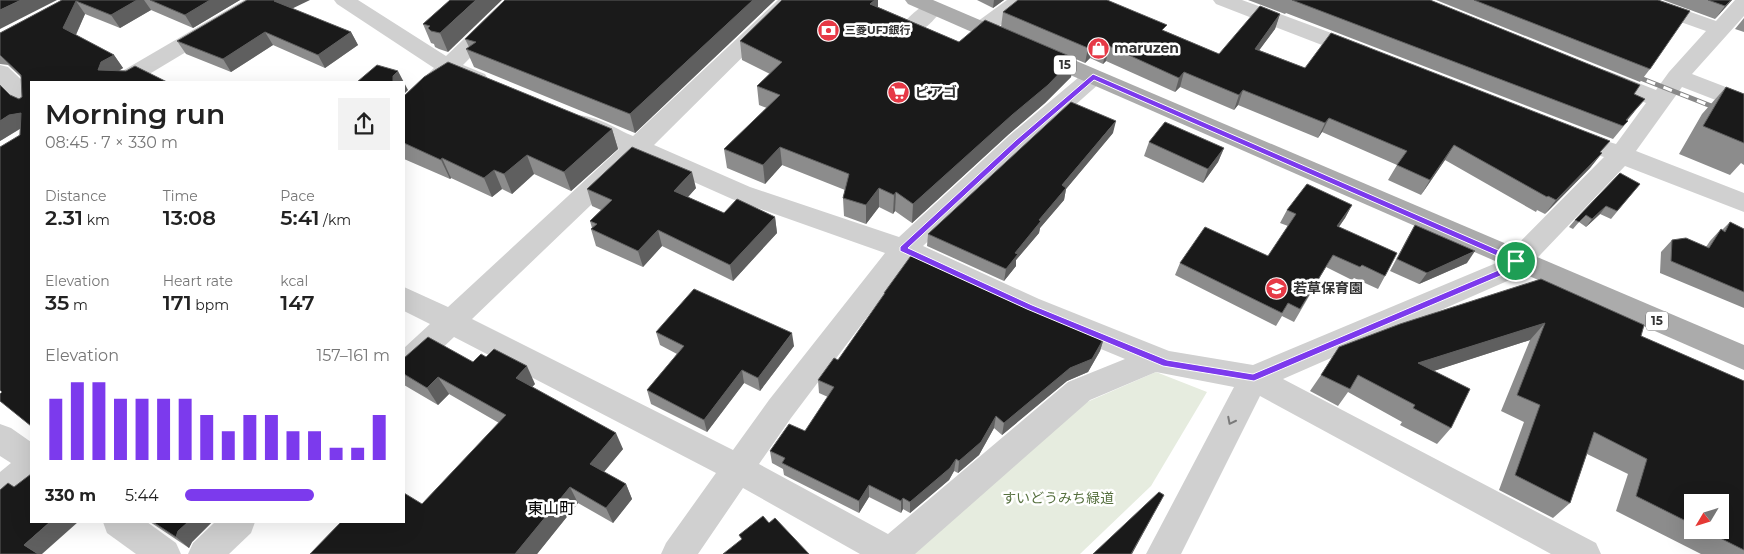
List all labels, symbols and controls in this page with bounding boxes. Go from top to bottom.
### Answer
bank icon: 三菱UFJ銀行 [817,18,841,42]
place label: 三菱UFJ銀行 [845,23,910,37]
shop icon: maruzen [1086,36,1110,60]
place label: maruzen [1114,39,1179,57]
road number: 15 [1054,56,1076,74]
supermarket icon: ピアゴ [887,80,911,104]
place label: ピアゴ [915,83,957,101]
text: Morning run [45,97,225,131]
button: share [338,98,390,150]
text: 08:45 · 7 × 330 m [45,133,178,152]
text: Distance [45,187,107,205]
text: Time [163,187,198,205]
text: Pace [280,187,315,205]
text: 2.31 [45,205,83,230]
text: 13:08 [163,205,216,230]
text: 5:41 [280,205,319,230]
text: km [83,211,110,229]
text: /km [319,211,351,229]
pin [1495,240,1537,282]
icon: arrive [1502,247,1530,275]
text: Elevation [45,272,110,290]
text: Heart rate [163,272,233,290]
text: kcal [280,272,308,290]
school or university icon: 若草保育園 [1265,276,1289,300]
place label: 若草保育園 [1293,279,1363,297]
text: 35 [45,290,69,315]
text: 171 [163,290,192,315]
text: 147 [280,290,314,315]
text: m [69,296,88,314]
text: bpm [192,296,229,314]
road number: 15 [1646,312,1668,331]
text: Elevation [45,346,119,365]
text: 157–161 m [317,346,390,365]
one-way arrow [1227,416,1237,425]
text: 330 m [45,486,96,505]
text: 5:44 [125,486,159,505]
park label: すいどうみち緑道 [1002,489,1114,507]
north arrow [1684,494,1729,539]
map controls [1684,494,1729,539]
district label: 東山町 [527,499,575,518]

